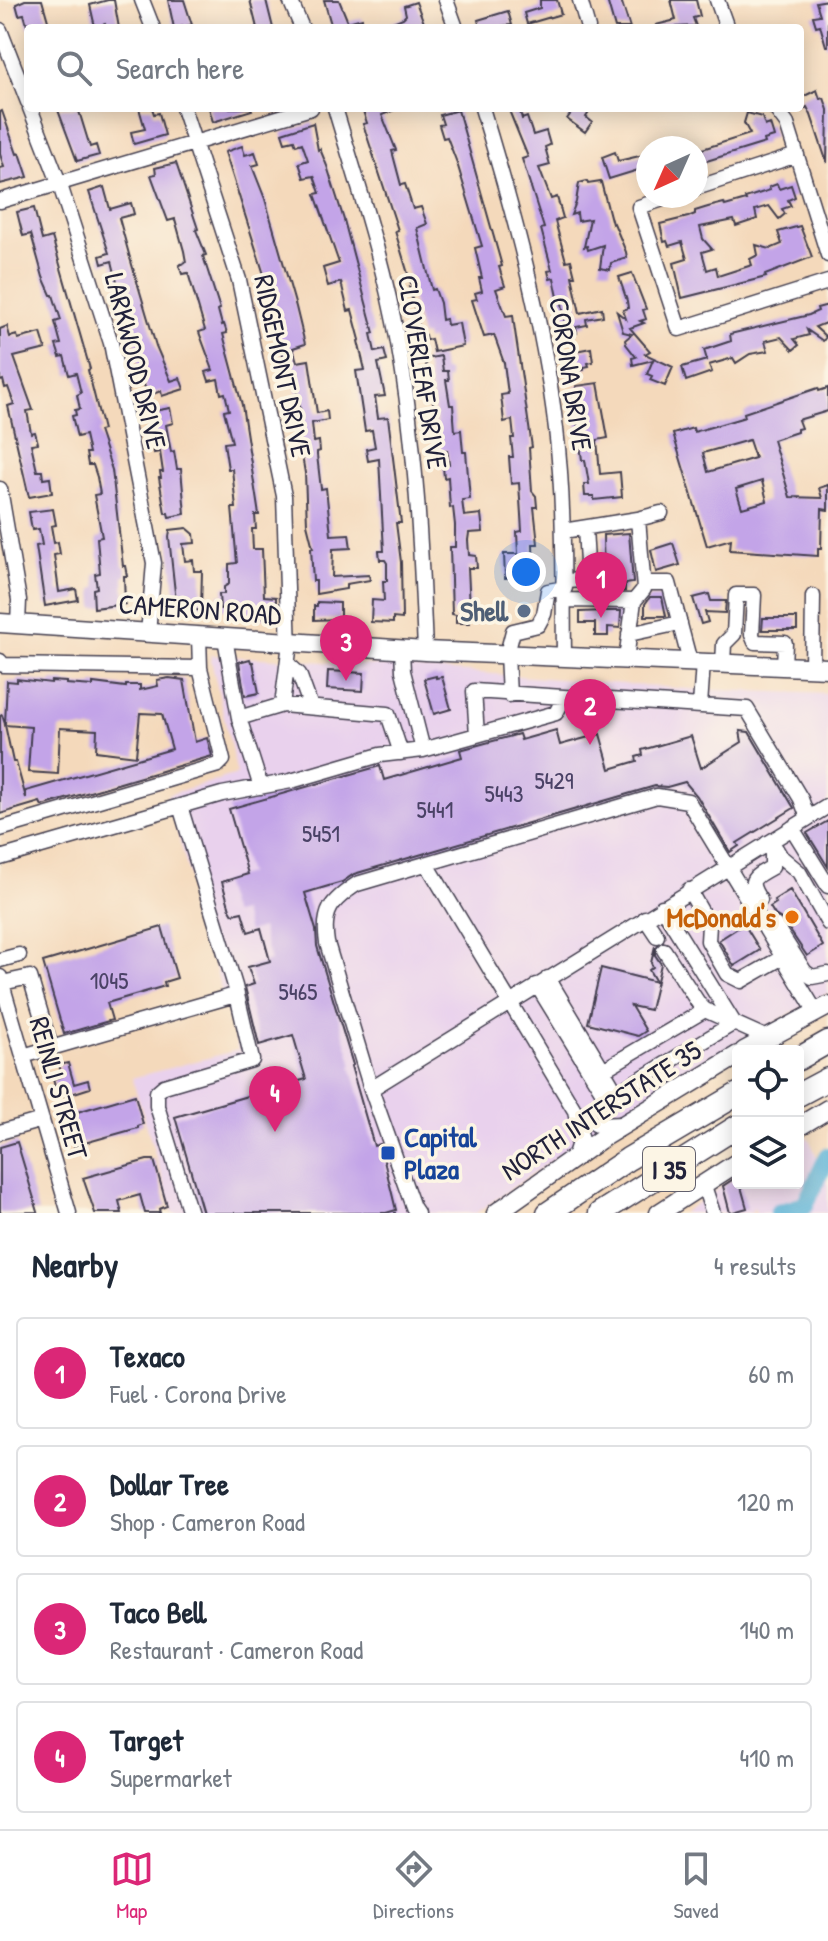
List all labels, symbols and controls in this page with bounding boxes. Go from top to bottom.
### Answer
search box [24,24,804,112]
icon: search [52,46,96,90]
text: Search here [116,48,244,88]
north arrow [636,136,708,208]
street label: LARKWOOD DRIVE [96,269,176,453]
street label: RIDGEMONT DRIVE [245,271,321,461]
street label: CLOVERLEAF DRIVE [389,272,457,472]
street label: CORONA DRIVE [540,295,602,453]
your location [506,552,546,592]
pin: 1 [575,552,627,618]
street label: CAMERON ROAD [117,584,283,634]
place label: Shell [460,592,509,630]
marker: Shell [515,602,533,620]
pin: 3 [320,615,372,681]
pin: 2 [564,679,616,745]
house number: 5429 [534,764,574,796]
house number: 5443 [485,777,523,809]
house number: 5441 [417,793,453,825]
house number: 5451 [302,817,340,849]
place label: McDonald's [667,898,776,936]
marker: McDonald's [783,908,801,926]
house number: 1045 [90,964,128,996]
house number: 5465 [279,975,317,1007]
street label: REINLI STREET [21,1012,98,1165]
street label: NORTH INTERSTATE 35 [494,1031,709,1189]
map controls [732,1045,804,1189]
button: locate [732,1045,804,1117]
pin: 4 [249,1066,301,1132]
button: layers [732,1117,804,1189]
place label: Capital Plaza [404,1118,477,1188]
marker: Capital Plaza [379,1144,397,1162]
road number: I 35 [643,1147,695,1191]
text: Nearby [32,1242,118,1288]
text: 4 results [714,1248,796,1283]
text: Texaco [110,1336,185,1376]
text: 1 [55,1356,65,1391]
text: 60 m [748,1356,794,1391]
text: Fuel · Corona Drive [110,1376,287,1411]
text: Dollar Tree [110,1464,229,1504]
text: 2 [54,1484,66,1519]
text: 120 m [737,1484,794,1519]
text: Shop · Cameron Road [110,1504,305,1539]
text: Taco Bell [110,1592,207,1632]
text: 3 [54,1612,66,1647]
text: 140 m [740,1612,794,1647]
text: Restaurant · Cameron Road [110,1632,363,1667]
text: Target [110,1720,183,1760]
text: 4 [55,1740,65,1775]
text: 410 m [740,1740,794,1775]
text: Supermarket [110,1760,232,1795]
tab: Map [110,1847,154,1925]
tab: Directions [373,1847,454,1925]
tab: Saved [673,1847,718,1925]

